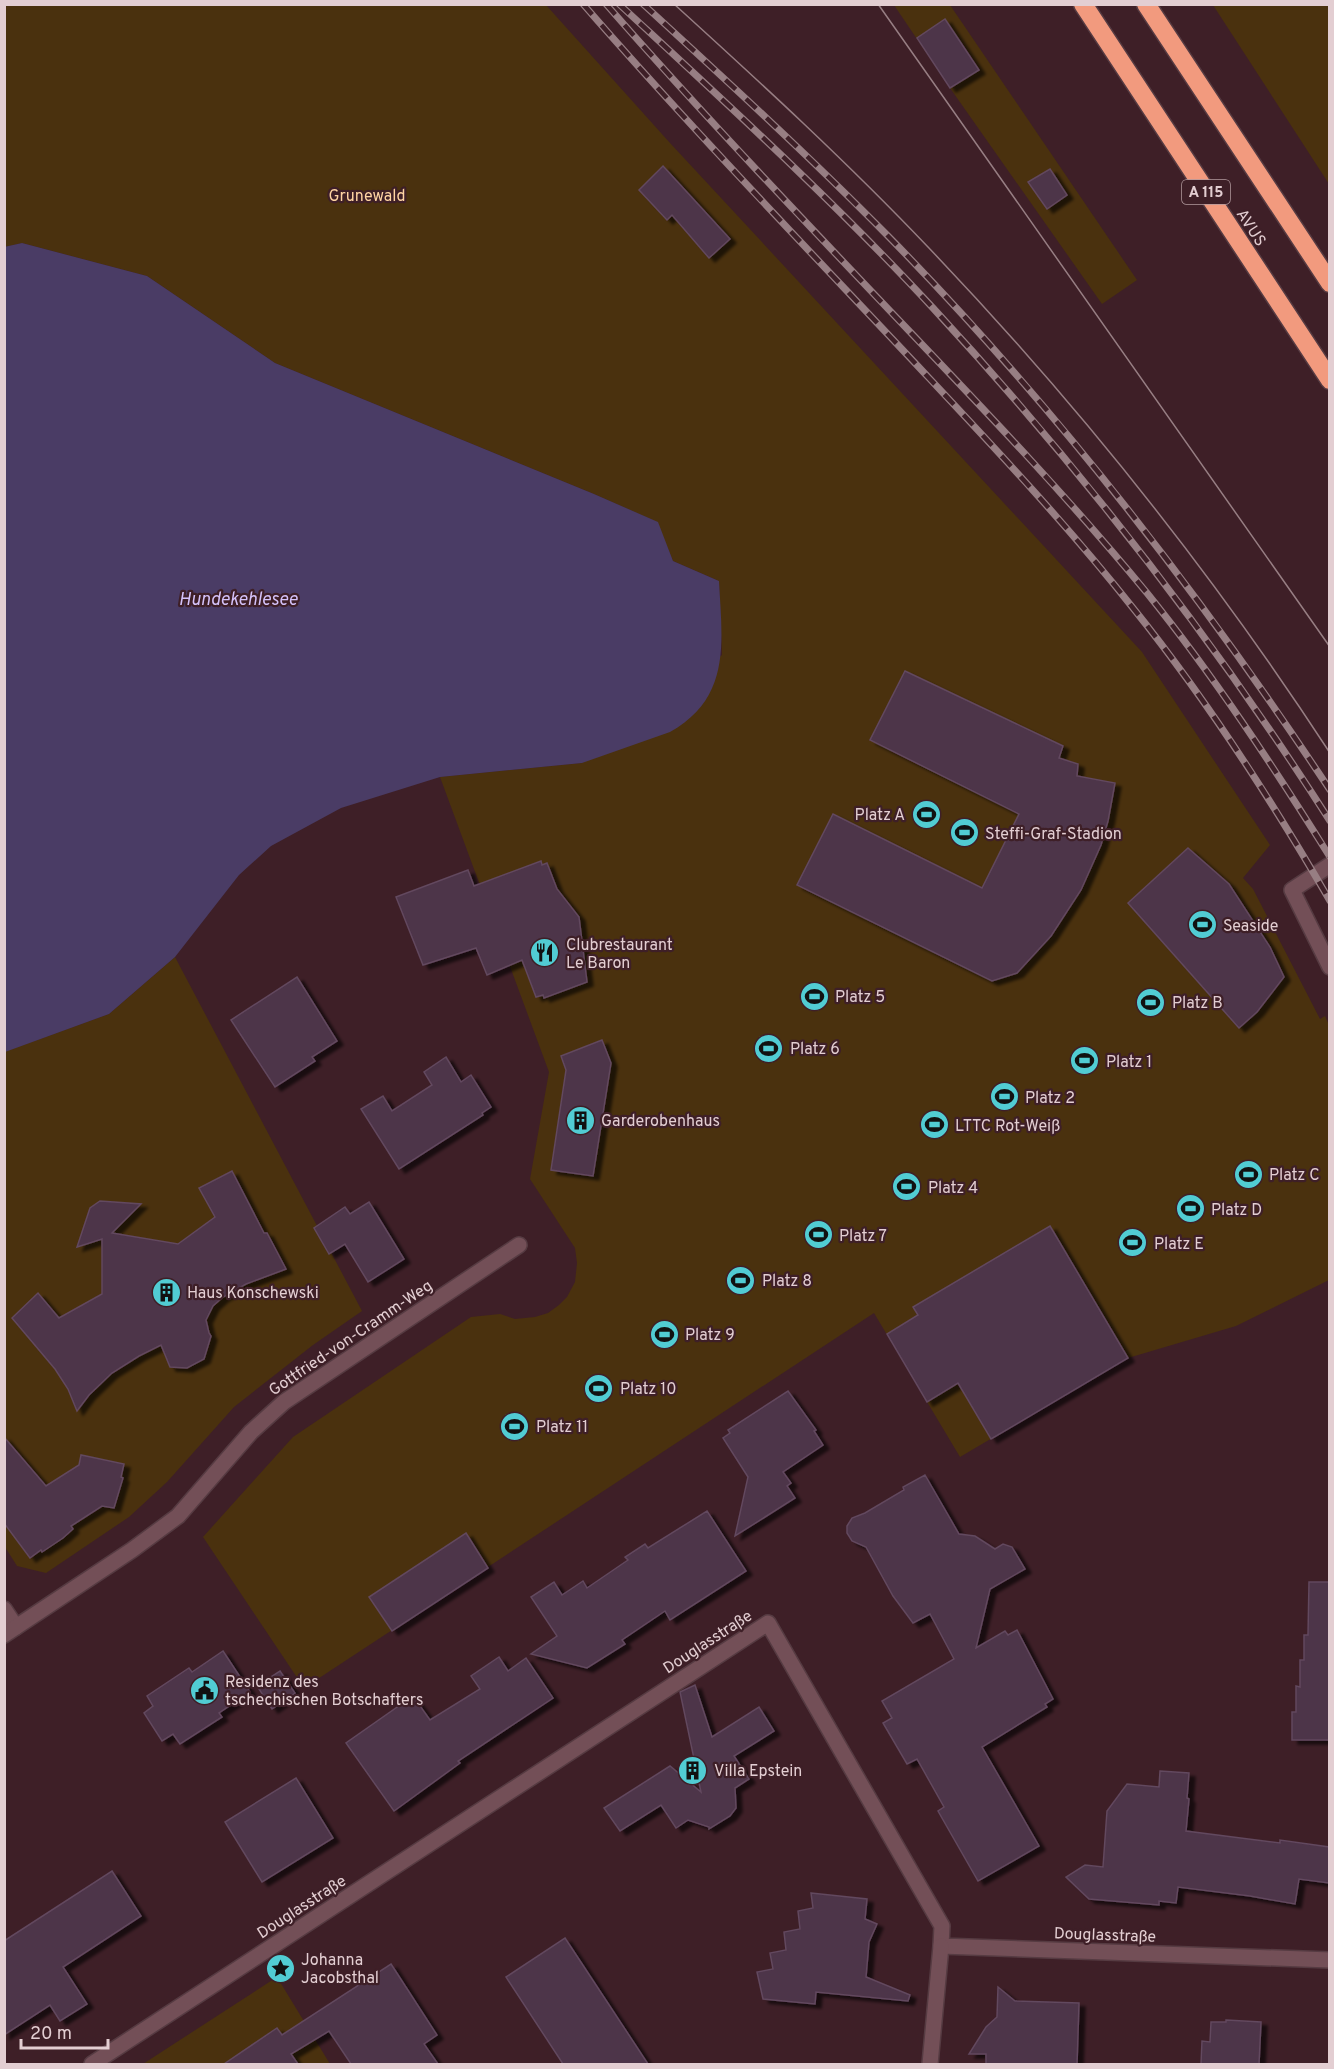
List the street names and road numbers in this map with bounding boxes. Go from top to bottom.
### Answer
road number: A 115 [1182,180,1230,204]
street label: AVUS [1231,206,1270,251]
street label: Gottfried-von-Cramm-Weg [266,1276,437,1401]
street label: Douglasstraße [660,1606,756,1679]
street label: Douglasstraße [254,1871,350,1944]
street label: Douglasstraße [1053,1924,1156,1948]

